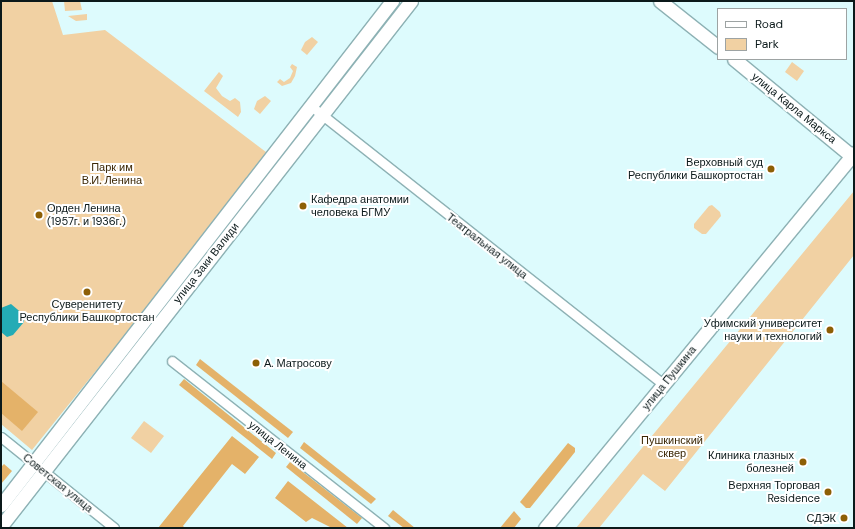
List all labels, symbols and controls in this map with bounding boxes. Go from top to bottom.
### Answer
legend [717,8,847,60]
text: Road [755,16,783,32]
text: Park [755,36,779,52]
street label: улица Карла Маркса [749,70,839,146]
place label: Верховный суд Республики Башкортостан [628,156,763,182]
park label: Парк им В.И. Ленина [82,161,142,187]
marker: Верховный суд Республики Башкортостан [766,164,776,174]
place label: Кафедра анатомии человека БГМУ [311,193,409,219]
marker: Кафедра анатомии человека БГМУ [298,201,308,211]
place label: Орден Ленина (1957г. и 1936г.) [47,202,126,228]
marker: Орден Ленина (1957г. и 1936г.) [34,210,44,220]
street label: Театральная улица [444,210,530,282]
street label: улица Заки Валиди [171,220,241,306]
marker: Суверенитету Республики Башкортостан [82,287,92,297]
place label: Суверенитету Республики Башкортостан [19,298,155,324]
place label: Уфимский университет науки и технологий [704,317,822,343]
marker: Уфимский университет науки и технологий [825,325,835,335]
street label: улица Пушкина [639,343,699,413]
place label: А. Матросову [264,356,332,370]
marker: А. Матросову [251,358,261,368]
street label: улица Ленина [246,418,310,472]
park label: Пушкинский сквер [641,434,703,460]
place label: Клиника глазных болезней [708,449,794,475]
street label: Советская улица [20,451,96,515]
marker: Клиника глазных болезней [797,456,809,468]
place label: Верхняя Торговая Residence [728,479,820,505]
marker: Верхняя Торговая Residence [823,487,833,497]
place label: СДЭК [807,511,836,525]
marker: СДЭК [839,513,849,523]

